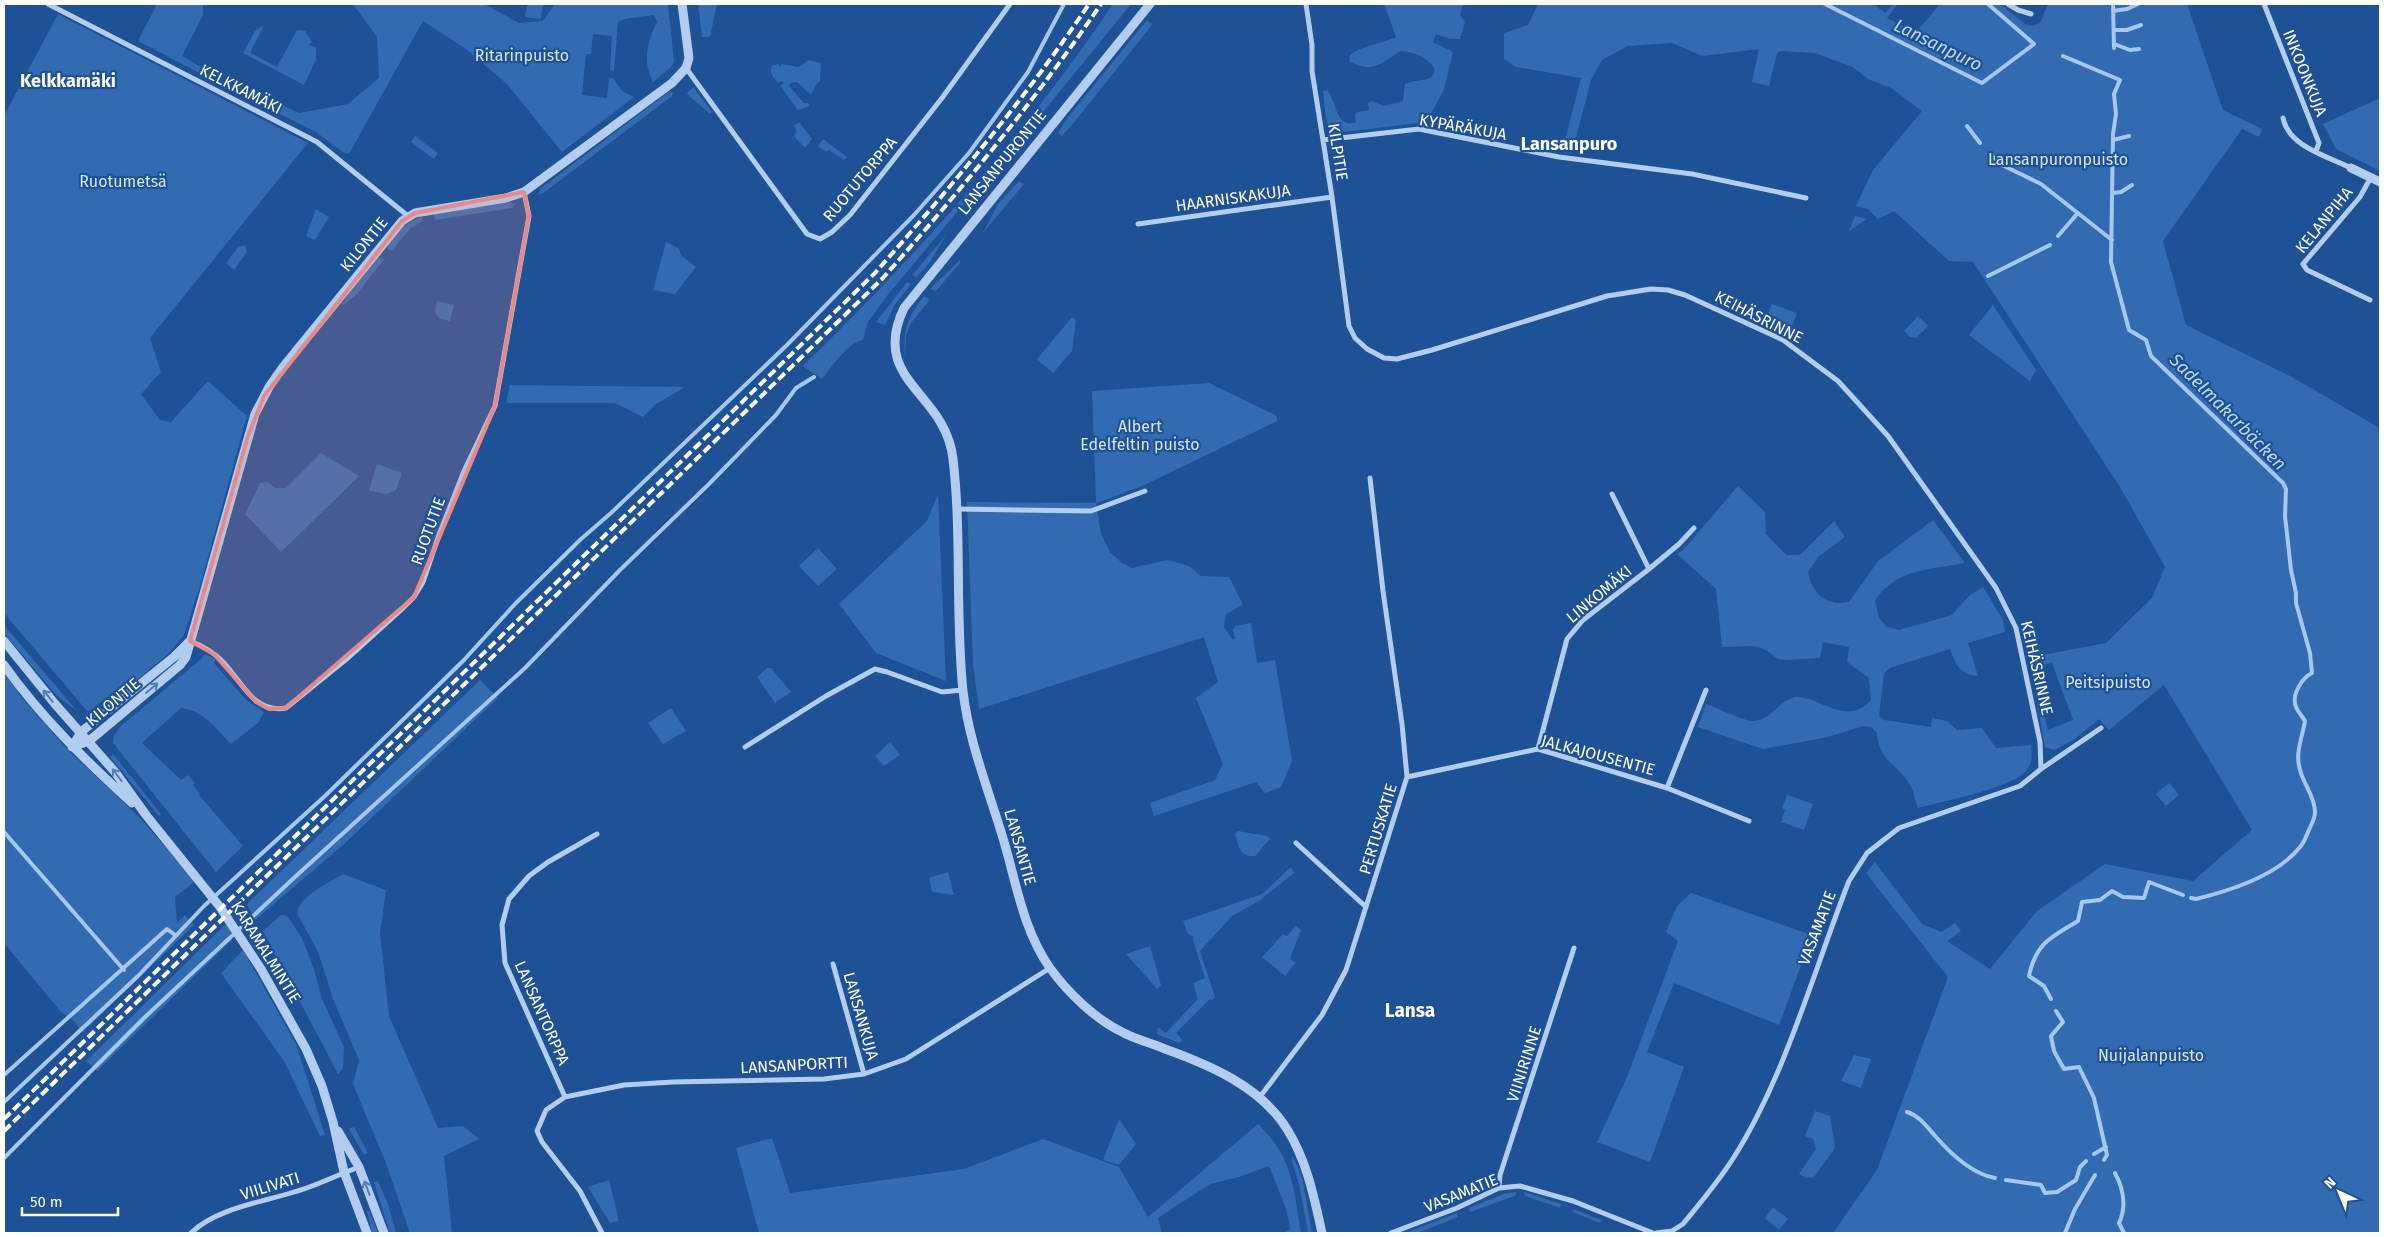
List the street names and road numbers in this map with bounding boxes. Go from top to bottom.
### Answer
street label: INKOONKUJA [2279,27,2331,120]
street label: KELKKAMÄKI [197,60,285,118]
street label: LANSANPURONTIE [954,106,1050,218]
street label: KYPÄRÄKUJA [1418,110,1509,144]
street label: KILPITIE [1324,122,1352,182]
street label: RUOTUTORPPA [819,132,901,225]
street label: HAARNISKAKUJA [1174,180,1292,215]
street label: KELANPIHA [2291,182,2357,257]
street label: KILONTIE [336,213,392,275]
street label: KEIHÄSRINNE [1712,287,1806,347]
street label: RUOTUTIE [407,494,449,568]
street label: LINKOMÄKI [1562,561,1636,627]
street label: KEIHÄSRINNE [2017,619,2057,717]
street label: KILONTIE [82,674,144,730]
street label: JALKAJOUSENTIE [1539,731,1657,779]
street label: PERTUSKATIE [1355,781,1401,877]
street label: LANSANTIE [1000,807,1040,887]
street label: VASAMATIE [1794,888,1840,968]
street label: KARAMALMINTIE [227,898,305,1006]
street label: LANSANTORPPA [511,958,574,1069]
street label: LANSANKUJA [839,970,883,1063]
street label: VIINIRINNE [1503,1024,1545,1104]
street label: LANSANPORTTI [740,1053,848,1077]
street label: VIILIVATI [238,1168,302,1204]
street label: VASAMATIE [1421,1170,1501,1216]

